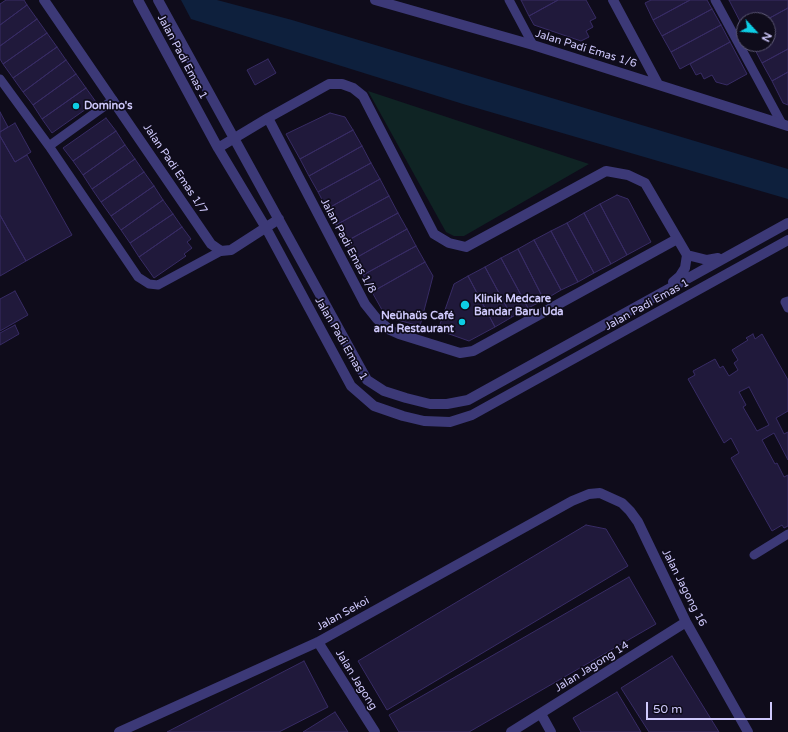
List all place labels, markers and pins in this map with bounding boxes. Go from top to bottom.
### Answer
place label: Domino's [84,99,133,113]
marker: Domino's [71,101,81,111]
place label: Klinik Medcare Bandar Baru Uda [474,292,564,318]
marker: Klinik Medcare Bandar Baru Uda [459,299,471,311]
place label: Neühaüs Café and Restaurant [374,309,454,335]
marker: Neühaüs Café and Restaurant [457,317,467,327]

